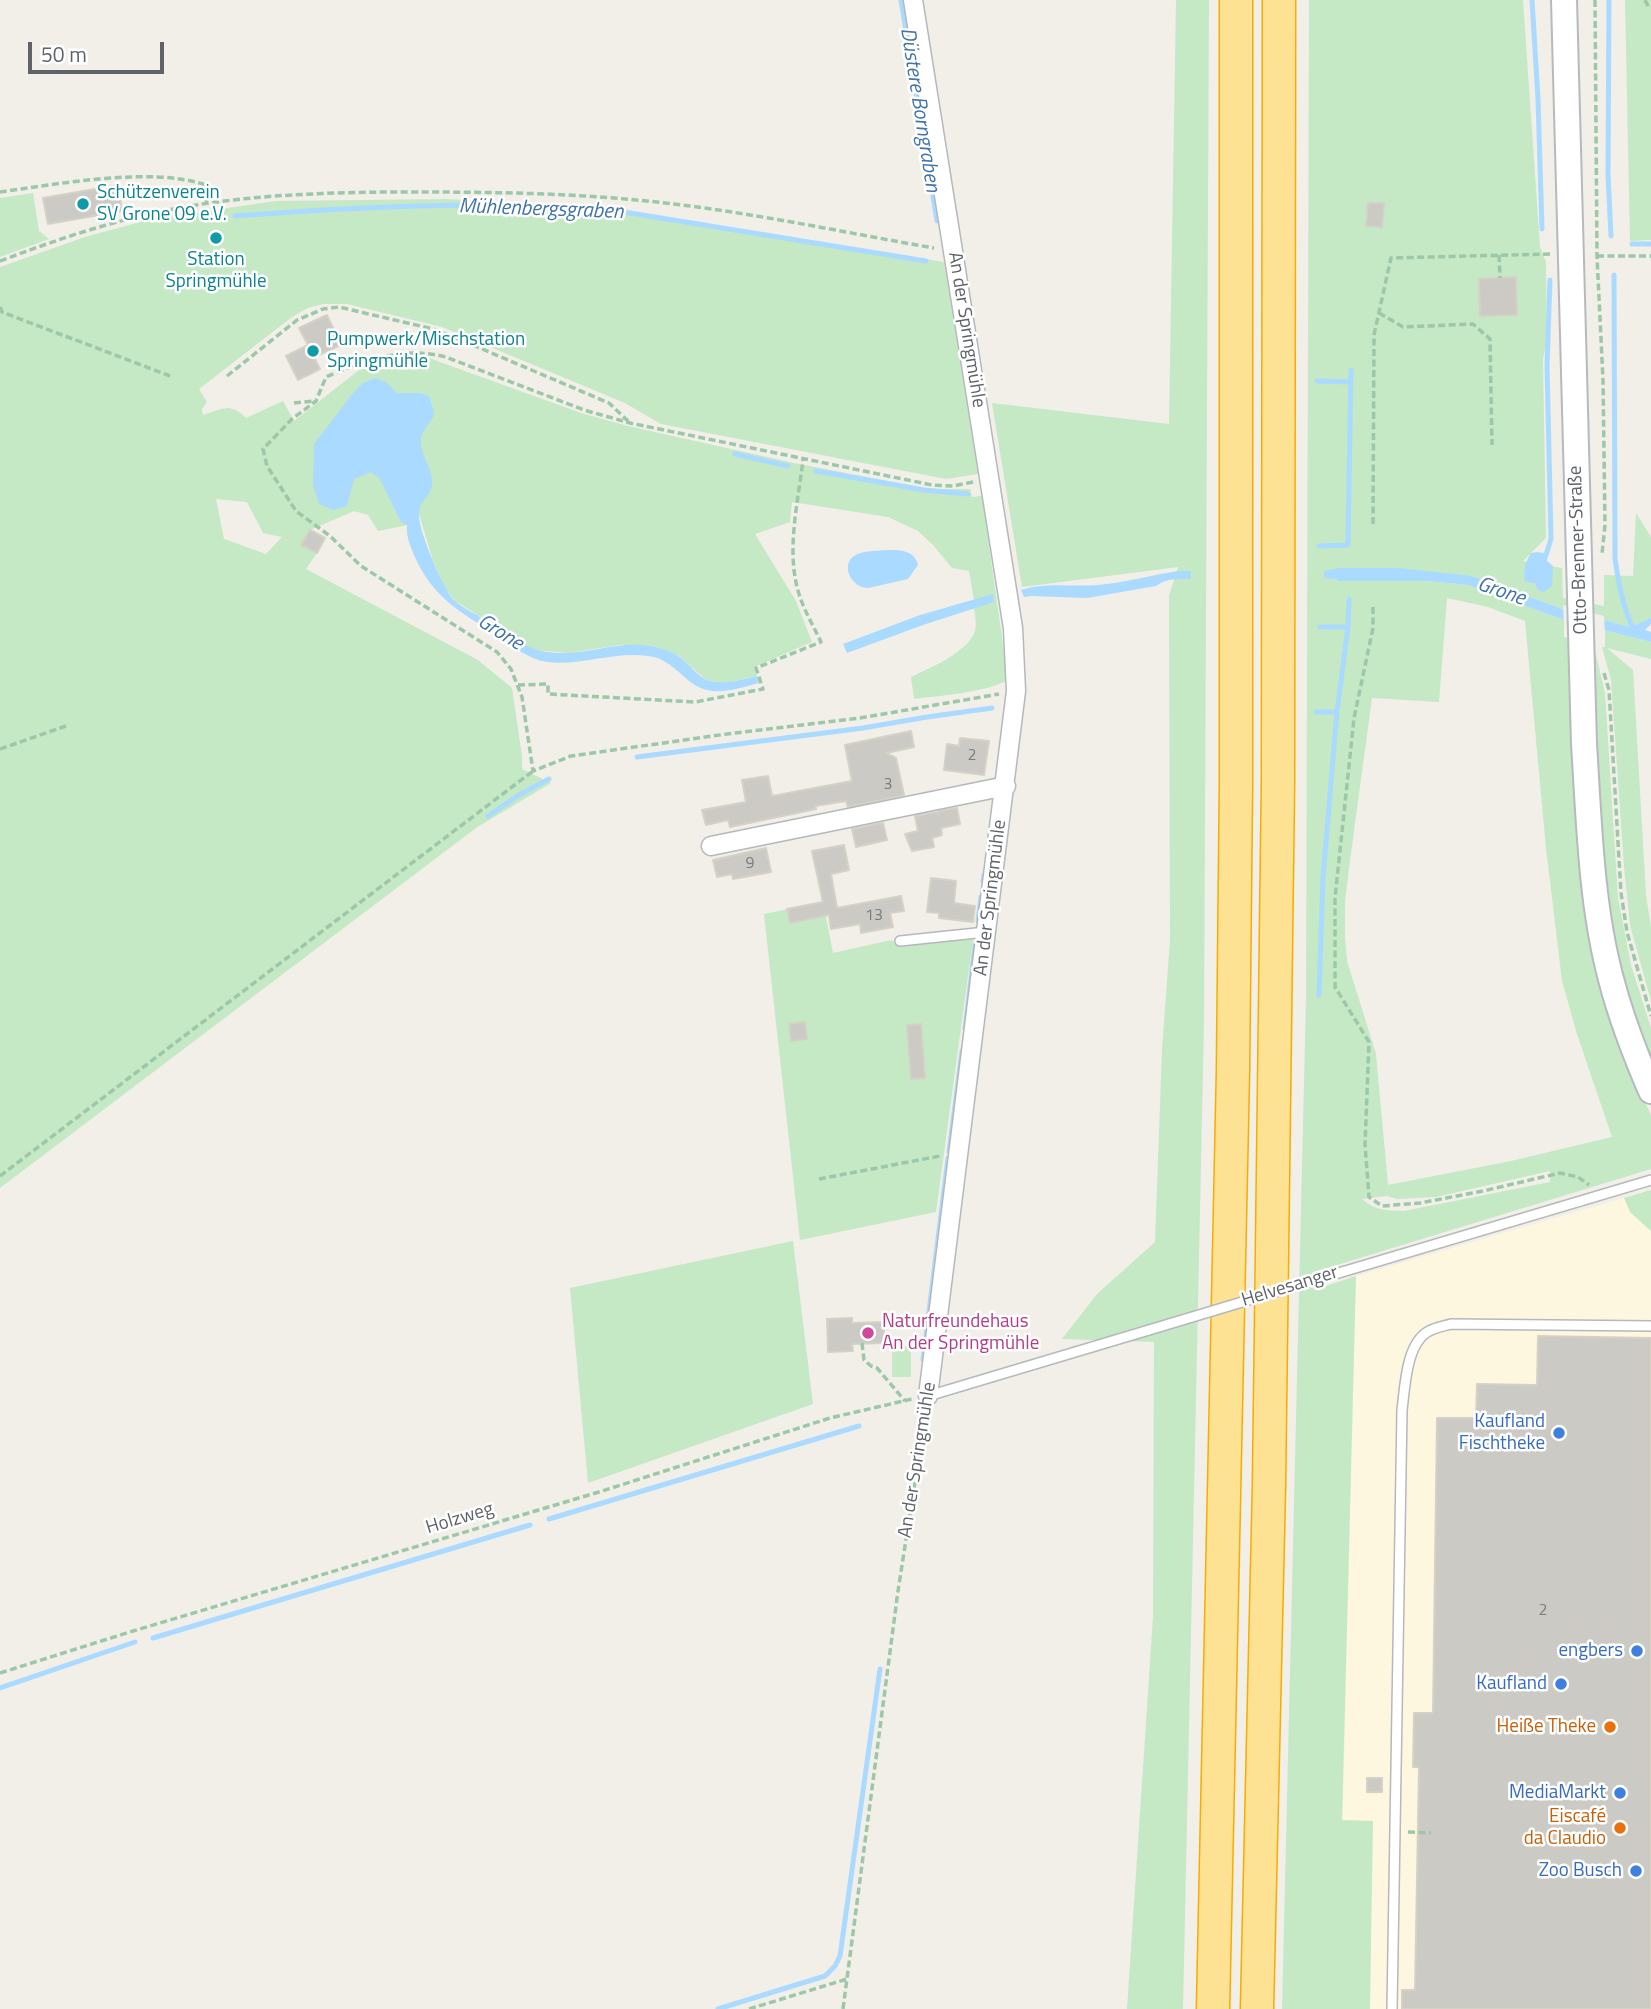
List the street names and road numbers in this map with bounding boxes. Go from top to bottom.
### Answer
street label: An der Springmühle [942,251,990,409]
street label: Otto-Brenner-Straße [1565,465,1593,635]
street label: An der Springmühle [970,819,1012,977]
street label: Helvesanger [1239,1262,1341,1312]
street label: An der Springmühle [894,1381,942,1539]
street label: Holzweg [423,1498,497,1540]

